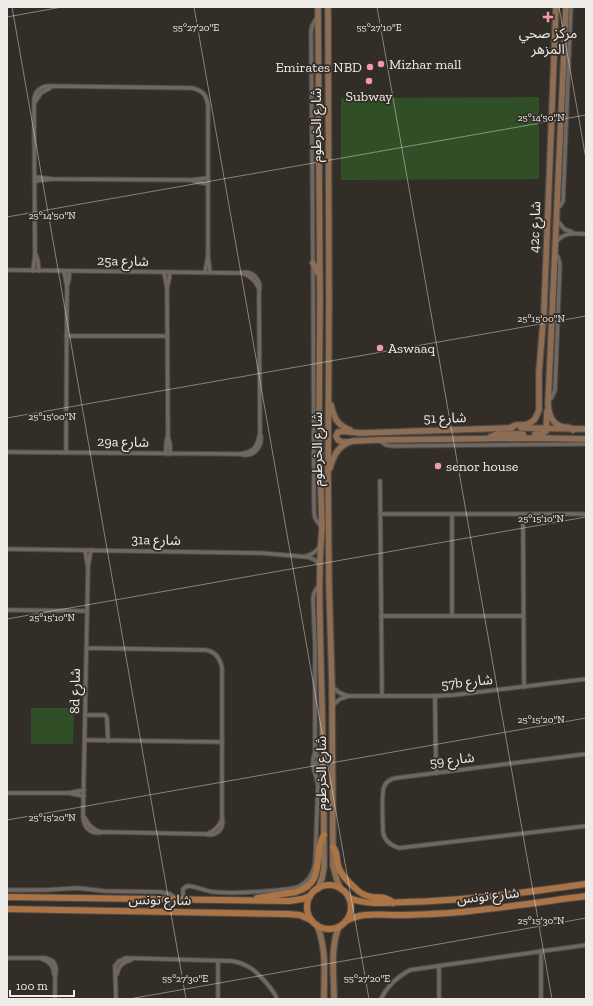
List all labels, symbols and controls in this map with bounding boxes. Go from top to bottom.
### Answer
marker: مركز صحي المزهر [542,11,554,23]
text: 55°27'20"E [173,22,219,34]
text: 55°27'10"E [356,22,402,34]
place label: مركز صحي المزهر [519,25,577,58]
place label: Mizhar mall [389,56,462,73]
place label: Emirates NBD [275,59,362,76]
marker: Mizhar mall [376,59,386,69]
marker: Emirates NBD [365,62,375,72]
marker: Subway [364,76,374,86]
street label: شارع الخرطوم [308,88,327,162]
place label: Subway [345,88,393,105]
text: 25°14'50"N [517,112,565,124]
street label: 42c شارع [526,201,546,253]
text: 25°14'50"N [28,210,76,222]
street label: 25a شارع [97,252,149,272]
text: 25°15'00"N [517,313,565,325]
place label: Aswaaq [388,340,435,357]
marker: Aswaaq [375,343,385,353]
street label: شارع 51 [423,409,467,429]
text: 25°15'00"N [28,411,76,423]
street label: شارع الخرطوم [309,412,328,486]
street label: 29a شارع [97,433,149,453]
place label: senor house [446,458,519,475]
marker: senor house [433,461,443,471]
text: 25°15'10"N [518,513,565,525]
street label: 31a شارع [131,531,181,551]
text: 25°15'10"N [29,612,76,624]
street label: 8d شارع [66,668,86,714]
street label: 57b شارع [440,671,494,695]
text: 25°15'20"N [517,714,565,726]
street label: شارع الخرطوم [313,736,332,810]
street label: شارع 59 [429,749,476,773]
text: 25°15'20"N [28,812,76,824]
street label: شارع تونس [456,884,520,910]
street label: شارع تونس [128,891,192,911]
text: 25°15'30"N [518,915,565,927]
scale bar [10,972,74,998]
text: 55°27'30"E [162,973,208,985]
text: 55°27'20"E [344,973,390,985]
text: 100 m [16,979,48,993]

